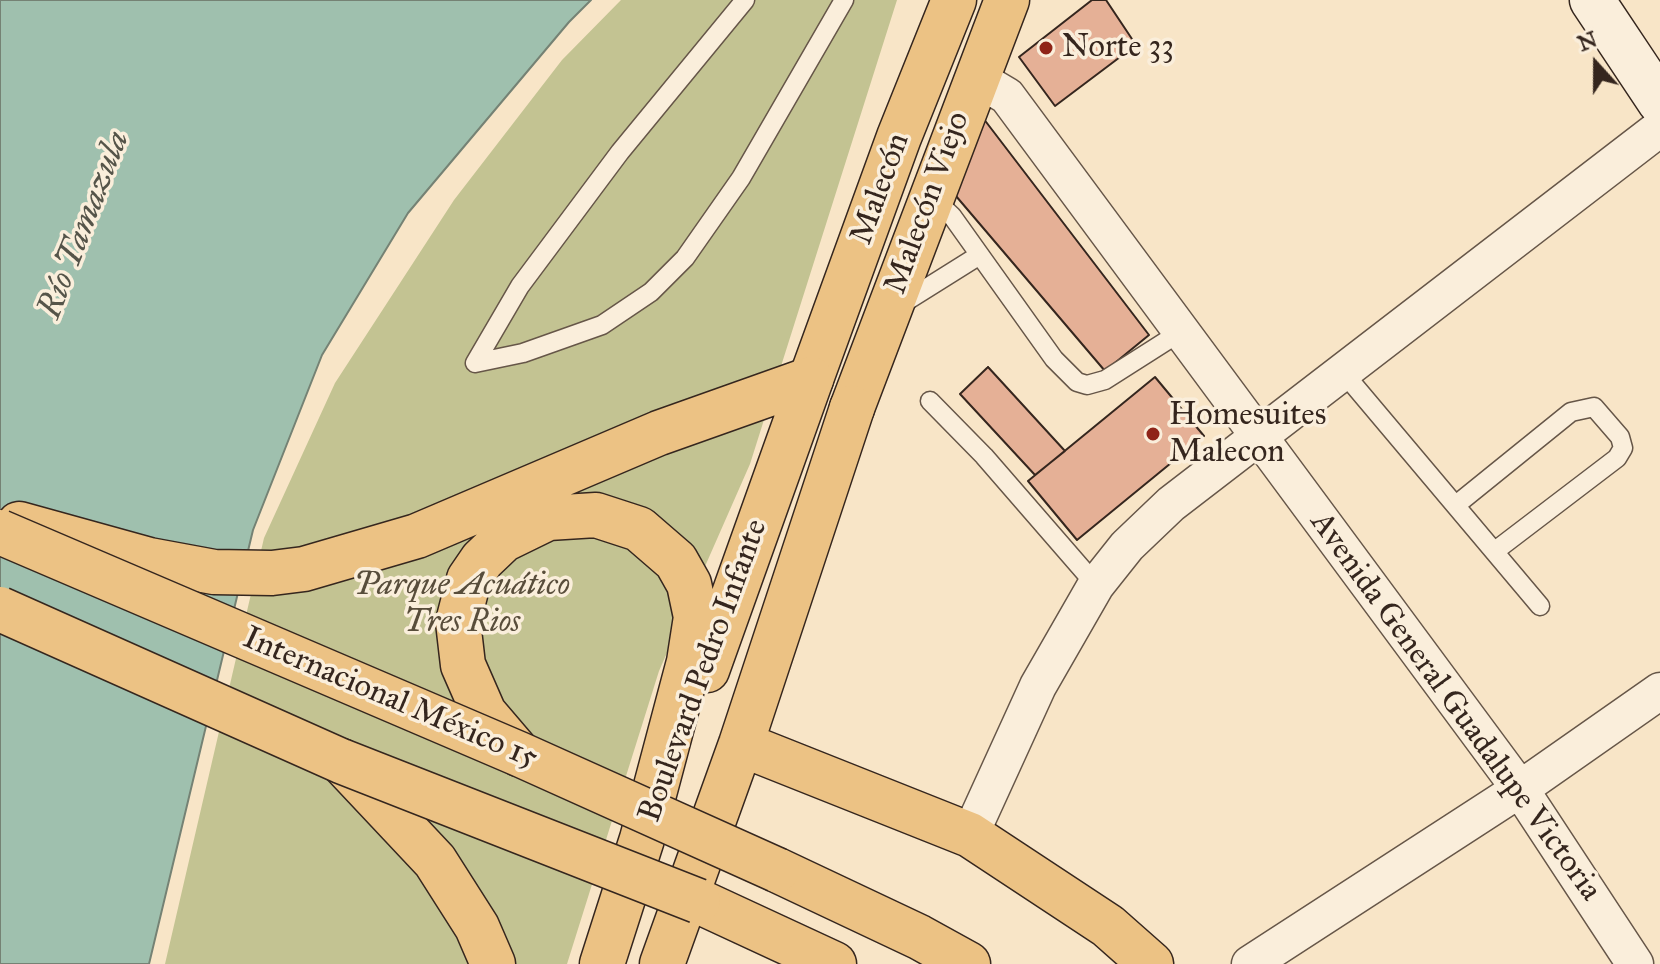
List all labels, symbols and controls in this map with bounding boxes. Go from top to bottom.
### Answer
north arrow [1556,24,1636,104]
text: N [1574,25,1601,57]
place label: Norte 33 [1062,29,1174,67]
marker: Norte 33 [1037,39,1055,57]
street label: Malecón Viejo [877,107,979,299]
water label: Río Tamazula [31,126,139,324]
street label: Malecón [843,128,919,250]
place label: Homesuites Malecon [1169,397,1326,472]
marker: Homesuites Malecon [1144,425,1162,443]
street label: Avenida General Guadalupe Victoria [1301,505,1609,909]
street label: Boulevard Pedro Infante [631,515,777,827]
park label: Parque Acuático Tres Rios [354,567,570,642]
street label: Internacional México 15 [237,620,543,778]

